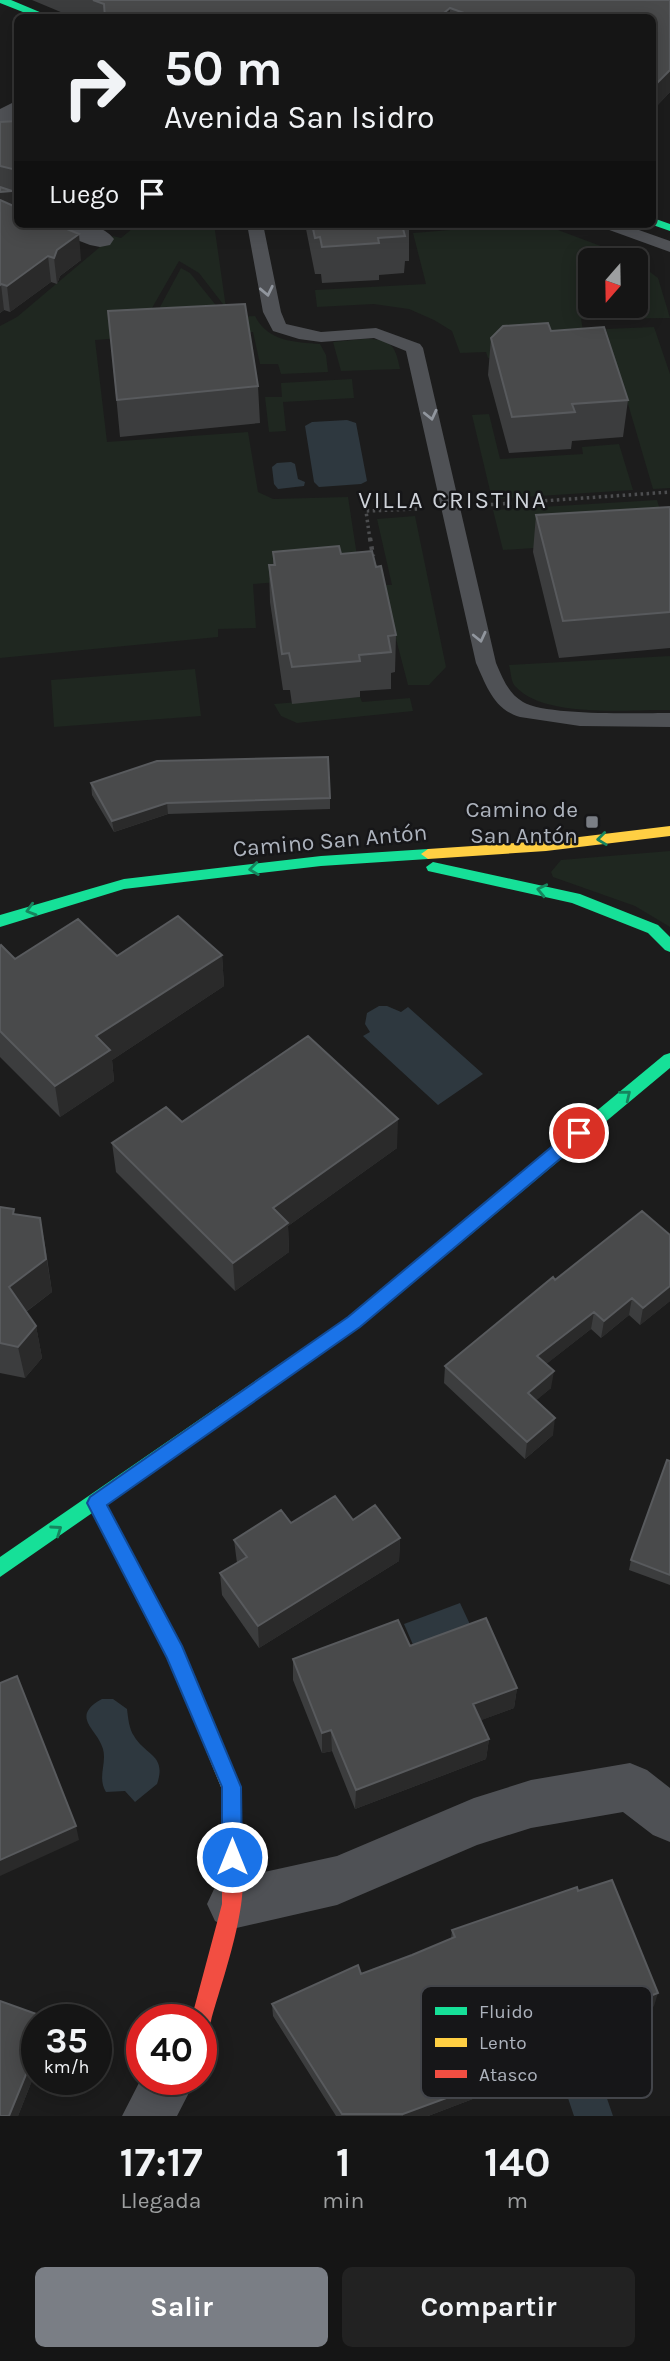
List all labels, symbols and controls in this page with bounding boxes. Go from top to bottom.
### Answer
text: 50 m [164,40,282,97]
icon: right [49,42,140,133]
text: Avenida San Isidro [164,99,434,136]
icon: arrive [133,175,171,213]
text: Luego [49,179,119,210]
north arrow [578,248,648,318]
map controls [578,248,648,318]
one-way arrow [259,285,274,297]
one-way arrow [423,409,437,421]
district label: VILLA CRISTINA [358,486,548,514]
one-way arrow [472,631,487,643]
place label: Camino de San Antón [466,796,578,849]
marker: Camino de San Antón [584,814,600,830]
street label: Camino San Antón [232,819,428,862]
one-way arrow [596,832,608,847]
one-way arrow [248,861,259,876]
one-way arrow [536,884,548,899]
one-way arrow [25,902,37,916]
one-way arrow [619,1090,631,1103]
pin [549,1103,609,1163]
icon: arrive [560,1114,598,1152]
one-way arrow [49,1526,62,1538]
position arrow [195,1820,269,1894]
legend [421,1986,652,2098]
text: Fluido [479,2001,533,2023]
speed limit sign: 40 [126,2004,217,2095]
text: 35 [45,2020,88,2061]
text: Lento [479,2032,527,2054]
text: km/h [44,2056,89,2078]
text: Atasco [479,2064,538,2086]
text: 17:17 [120,2137,203,2187]
text: 1 [336,2137,351,2187]
text: 140 [484,2137,550,2187]
text: Llegada [121,2187,202,2214]
text: min [322,2187,364,2214]
text: m [506,2187,528,2214]
button: Salir [35,2267,328,2347]
button: Compartir [342,2267,635,2347]

